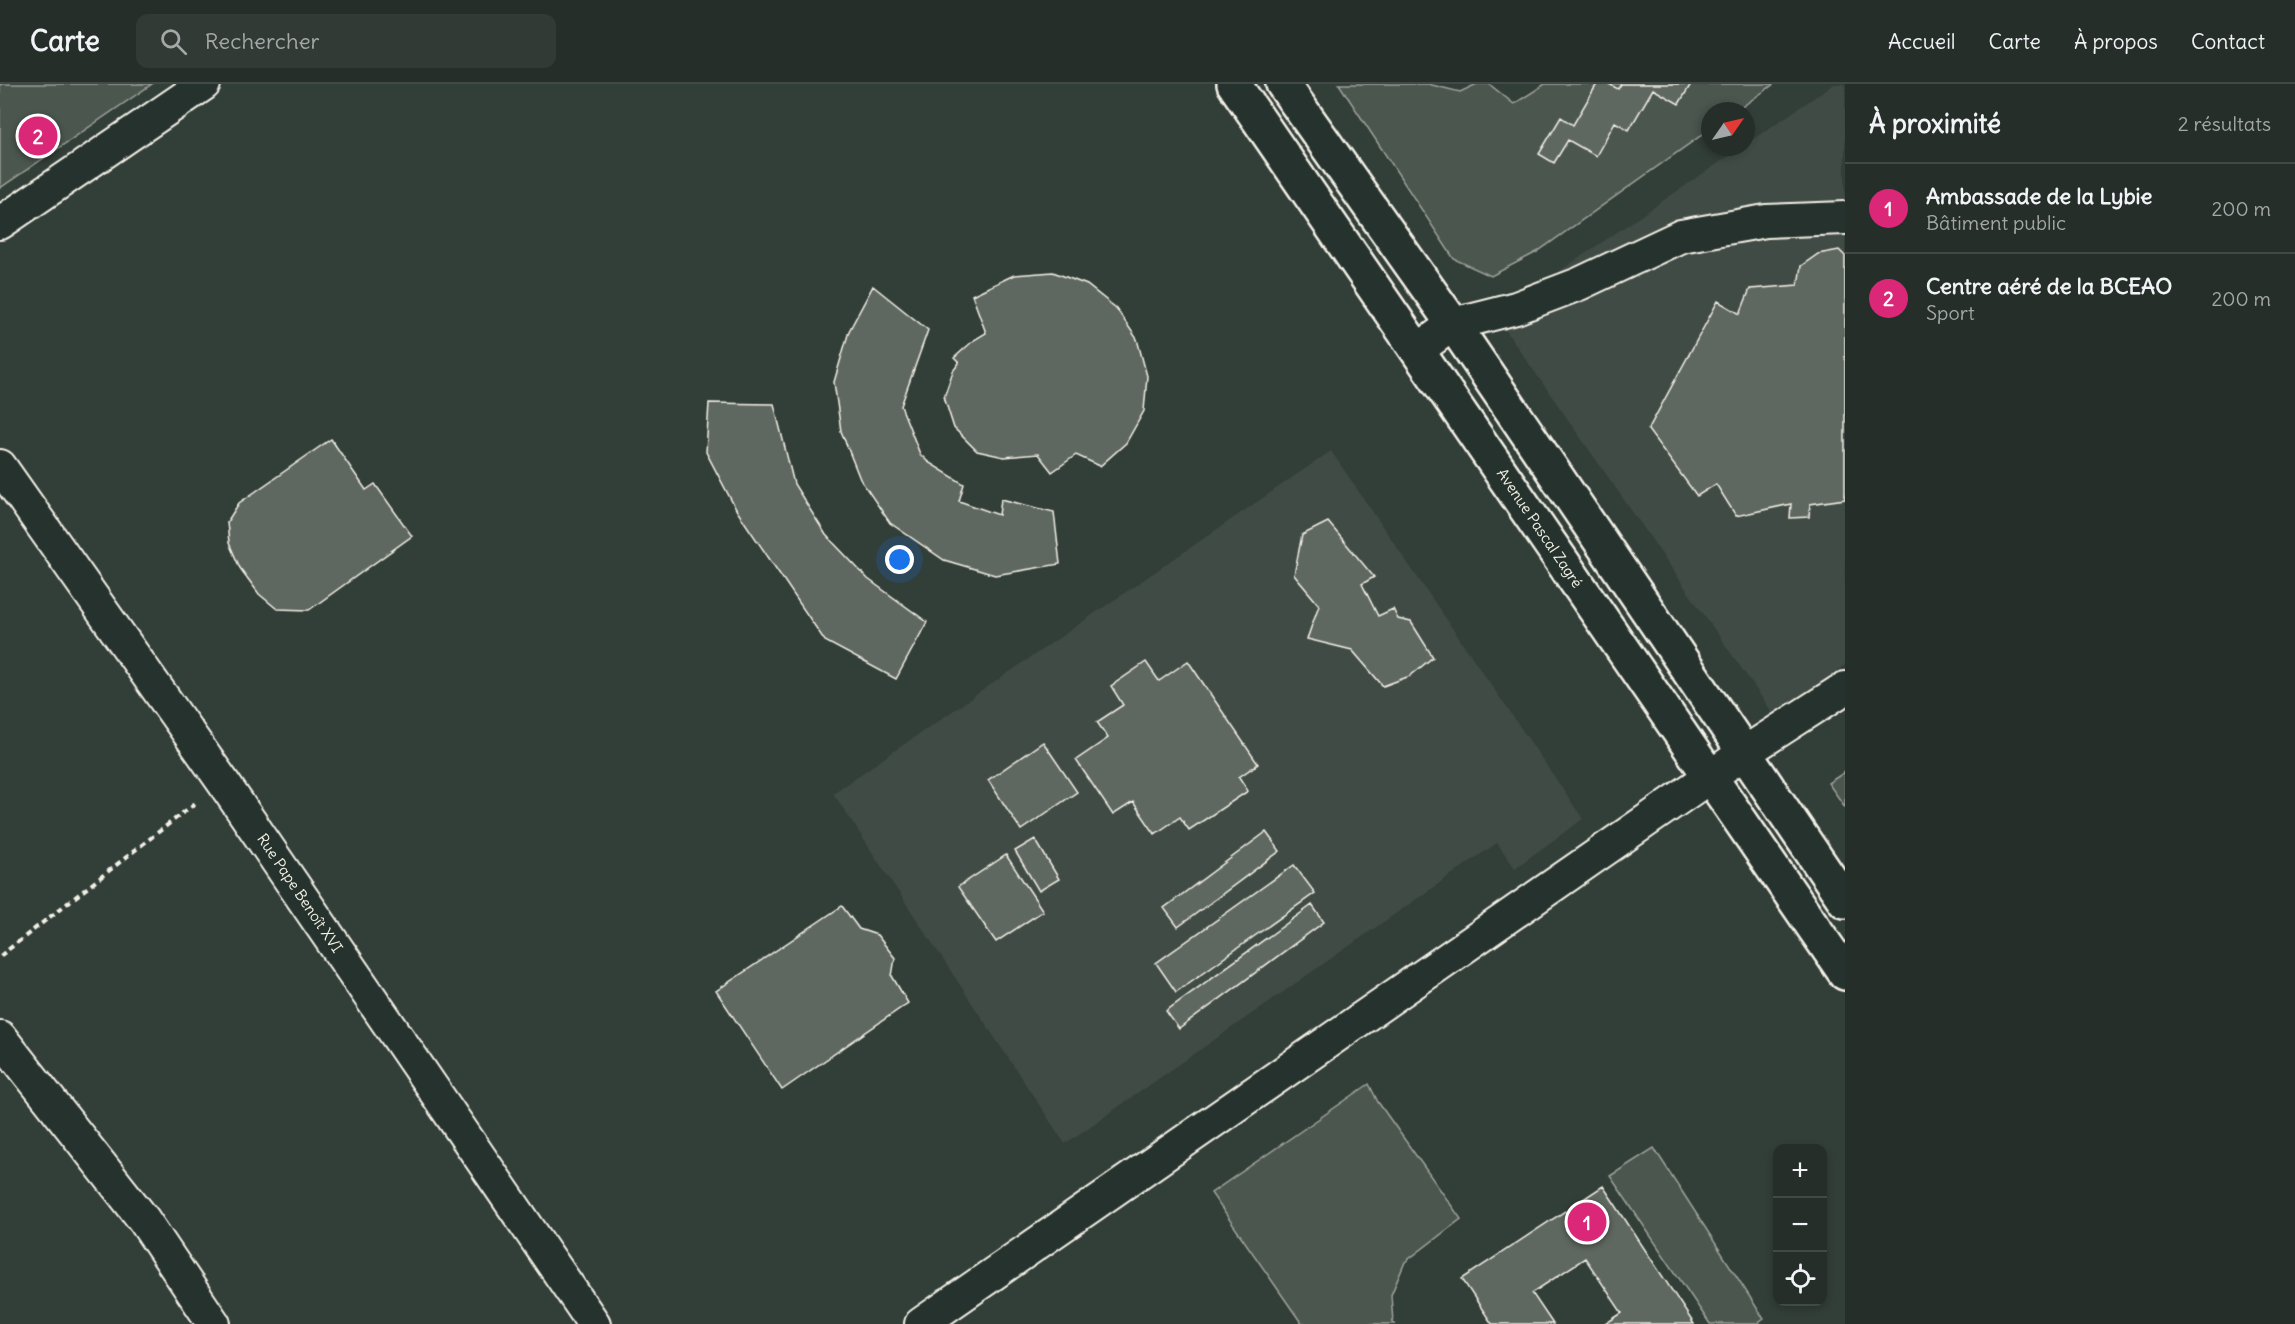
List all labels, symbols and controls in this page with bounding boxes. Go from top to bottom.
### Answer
search box [136,14,556,68]
text: Carte [30,23,100,59]
icon: search [157,25,190,58]
text: Rechercher [205,27,320,55]
text: Accueil [1888,28,1956,55]
text: Carte [1989,28,2041,55]
text: À propos [2074,28,2158,55]
text: Contact [2191,28,2265,55]
north arrow [1701,102,1755,156]
text: À proximité [1869,107,2001,140]
text: 2 résultats [2178,111,2271,136]
pin: 2 [18,113,57,158]
text: Ambassade de la Lybie [1926,182,2152,210]
text: 1 [1885,196,1892,221]
text: 200 m [2211,196,2271,221]
text: Bâtiment public [1926,210,2066,235]
text: Centre aéré de la BCEAO [1926,272,2172,300]
text: 2 [1883,286,1894,311]
text: 200 m [2211,286,2271,311]
text: Sport [1926,300,1975,325]
street label: Avenue Pascal Zagré [1493,465,1587,591]
your location [885,545,914,574]
street label: Rue Pape Benoît XVI [253,830,347,956]
map controls [1773,1144,1827,1306]
button: + [1773,1144,1827,1198]
button: − [1773,1198,1827,1252]
pin: 1 [1568,1200,1606,1244]
button: locate [1773,1252,1827,1306]

